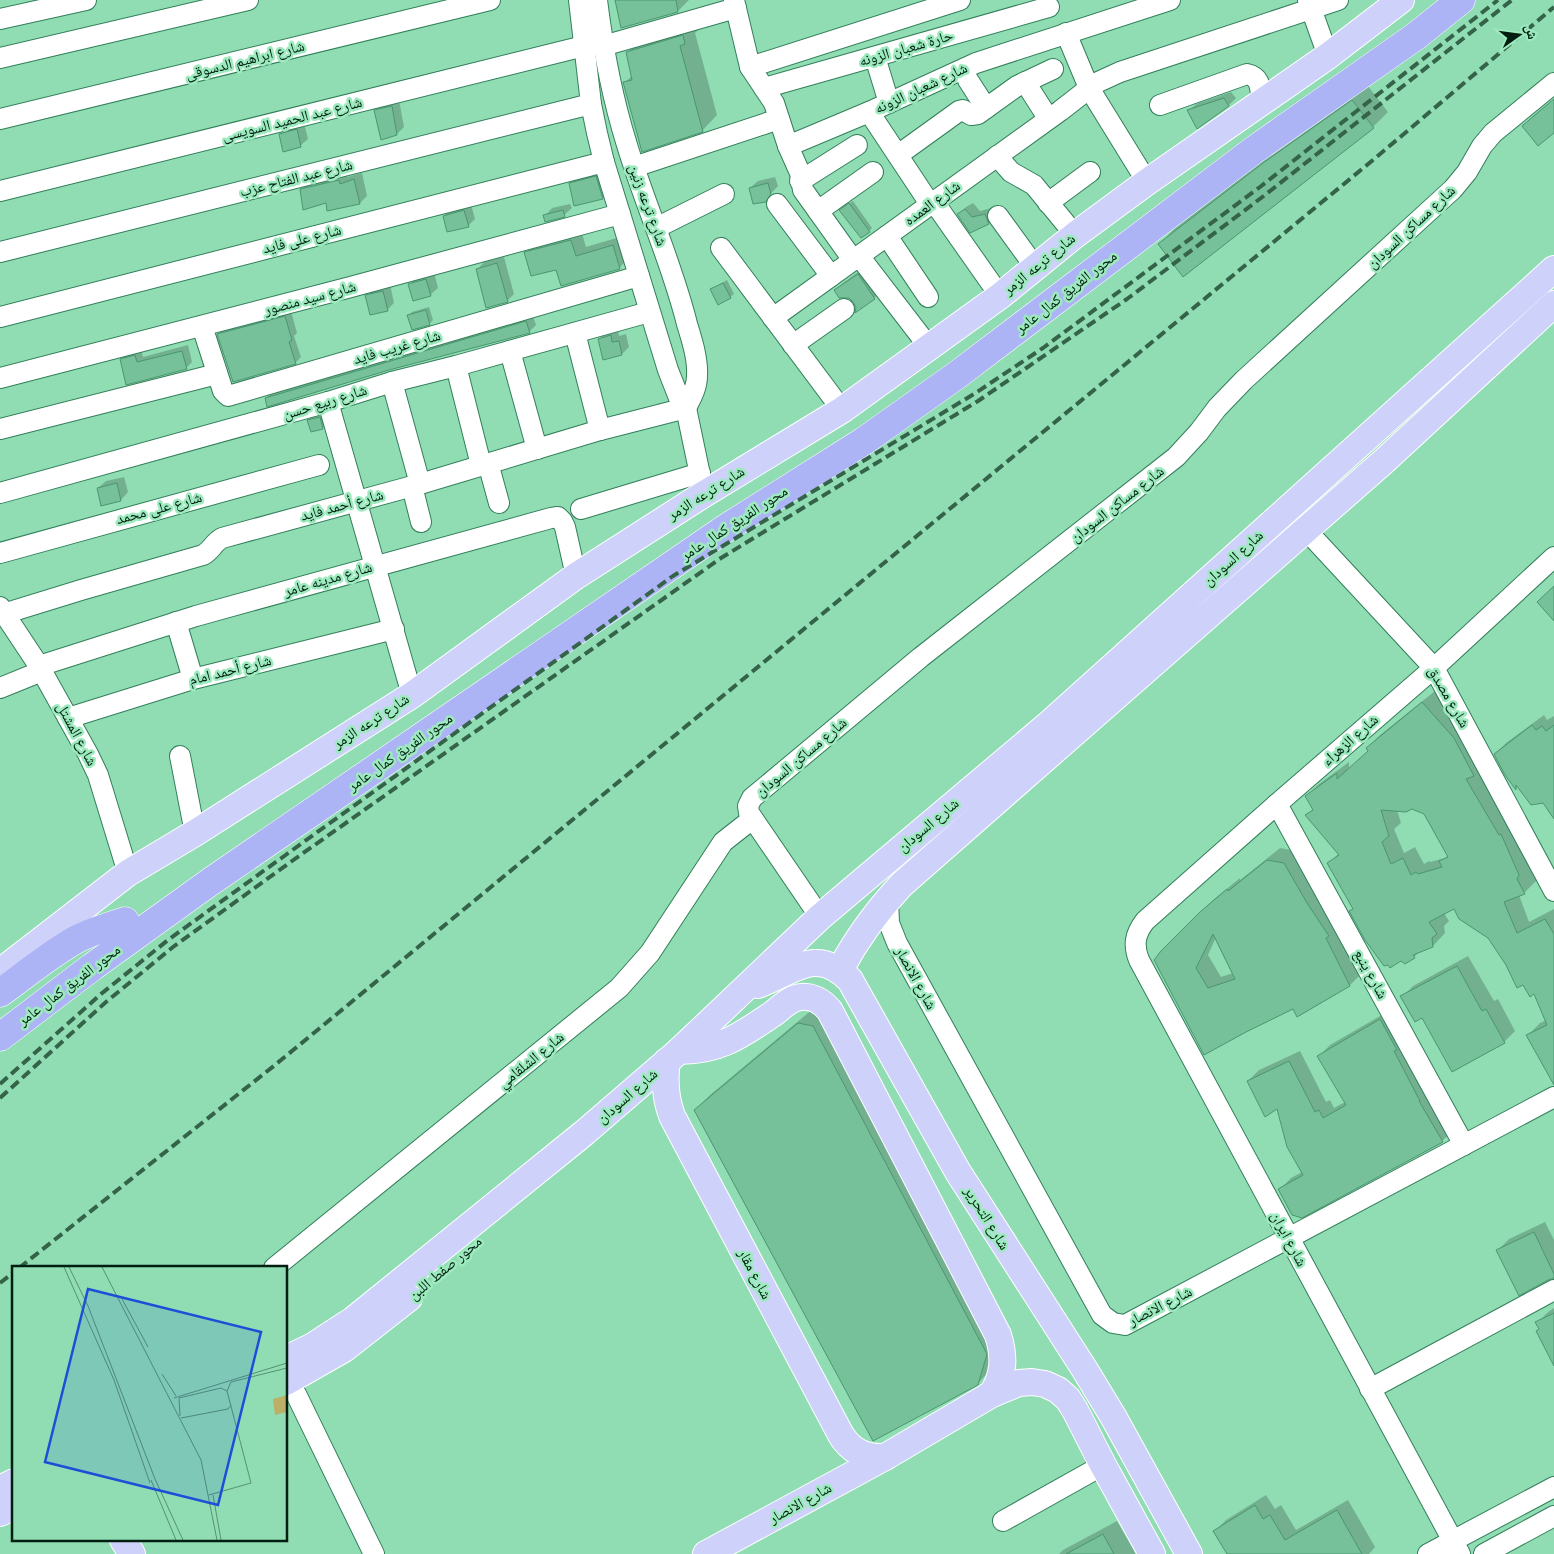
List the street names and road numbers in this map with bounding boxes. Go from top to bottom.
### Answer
street label: حارة شعبان الزونه [857,25,956,71]
street label: شارع ابراهيم الدسوقى [183,36,307,84]
street label: شارع شعبان الزونه [871,58,971,118]
street label: شارع عبد الحميد السويسى [220,92,364,146]
street label: شارع عبد الفتاح عزب [237,154,355,202]
street label: شارع ترعه زنين [624,161,672,249]
street label: شارع العمده [900,176,964,230]
street label: شارع مساكن السودان [1362,181,1460,273]
street label: شارع على فايد [261,220,343,258]
street label: شارع ترعه الزمر [998,229,1079,300]
street label: محور الفريق كمال عامر [1010,246,1121,339]
street label: شارع سيد منصور [261,276,358,320]
street label: شارع غريب فايد [351,325,443,369]
street label: شارع ربيع حسن [281,380,370,424]
street label: شارع ترعه الزمر [663,461,748,525]
street label: شارع مساكن السودان [1066,461,1168,547]
street label: محور الفريق كمال عامر [676,481,792,566]
street label: شارع أحمد فايد [298,484,386,526]
street label: شارع على محمد [114,487,204,529]
street label: شارع السودان [1199,526,1268,590]
street label: شارع مدينه عامر [281,557,374,601]
street label: شارع أحمد امام [187,650,273,690]
street label: شارع مصدق [1423,663,1475,731]
street label: شارع ترعه الزمر [328,689,413,754]
street label: شارع المشتل [52,699,102,769]
street label: محور الفريق كمال عامر [343,708,457,796]
street label: شارع الزهراء [1317,710,1383,770]
street label: شارع مساكن السودان [751,713,851,801]
street label: شارع السودان [893,793,963,857]
street label: محور الفريق كمال عامر [13,940,125,1031]
street label: شارع الانصار [890,942,942,1013]
street label: شارع ينبع [1349,946,1393,1002]
street label: شارع الشلقامي [494,1027,569,1094]
street label: شارع السودان [592,1064,662,1128]
street label: شارع التحرير [959,1181,1015,1254]
street label: شارع ايران [1266,1208,1312,1270]
street label: محور صفط اللبن [404,1231,486,1305]
street label: شارع مقار [733,1244,777,1303]
street label: شارع الانصار [1124,1281,1195,1331]
street label: شارع الانصار [764,1477,835,1529]

